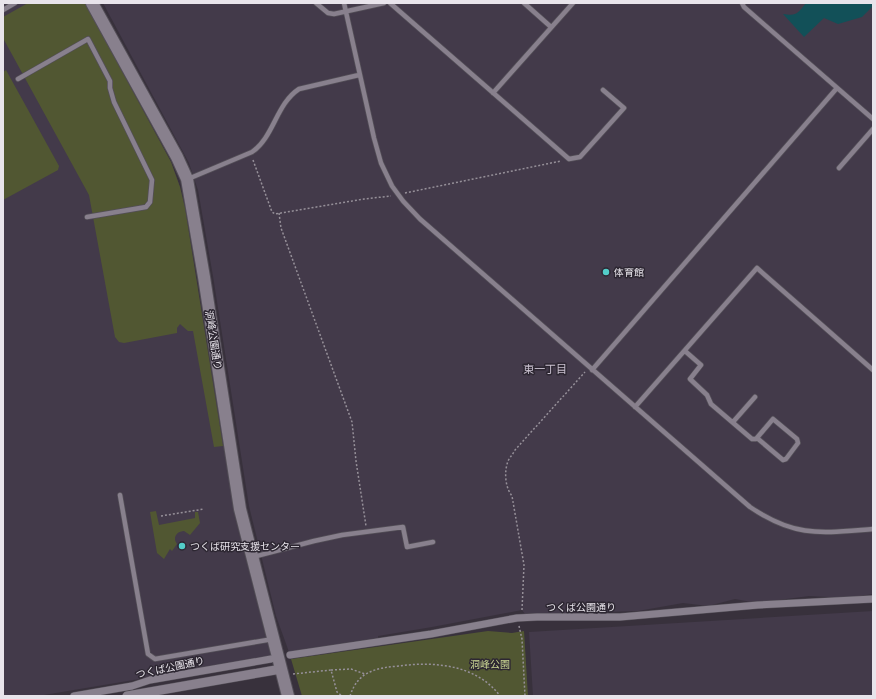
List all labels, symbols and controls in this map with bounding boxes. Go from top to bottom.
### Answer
marker: 体育館 [601,267,611,277]
place label: 体育館 [614,267,644,278]
street label: 洞峰公園通り [203,310,224,371]
district label: 東一丁目 [523,363,567,375]
marker: つくば研究支援センター [177,541,187,551]
place label: つくば研究支援センター [190,541,300,552]
street label: つくば公園通り [546,602,616,613]
street label: つくば公園通り [135,655,205,680]
park label: 洞峰公園 [470,659,510,670]

